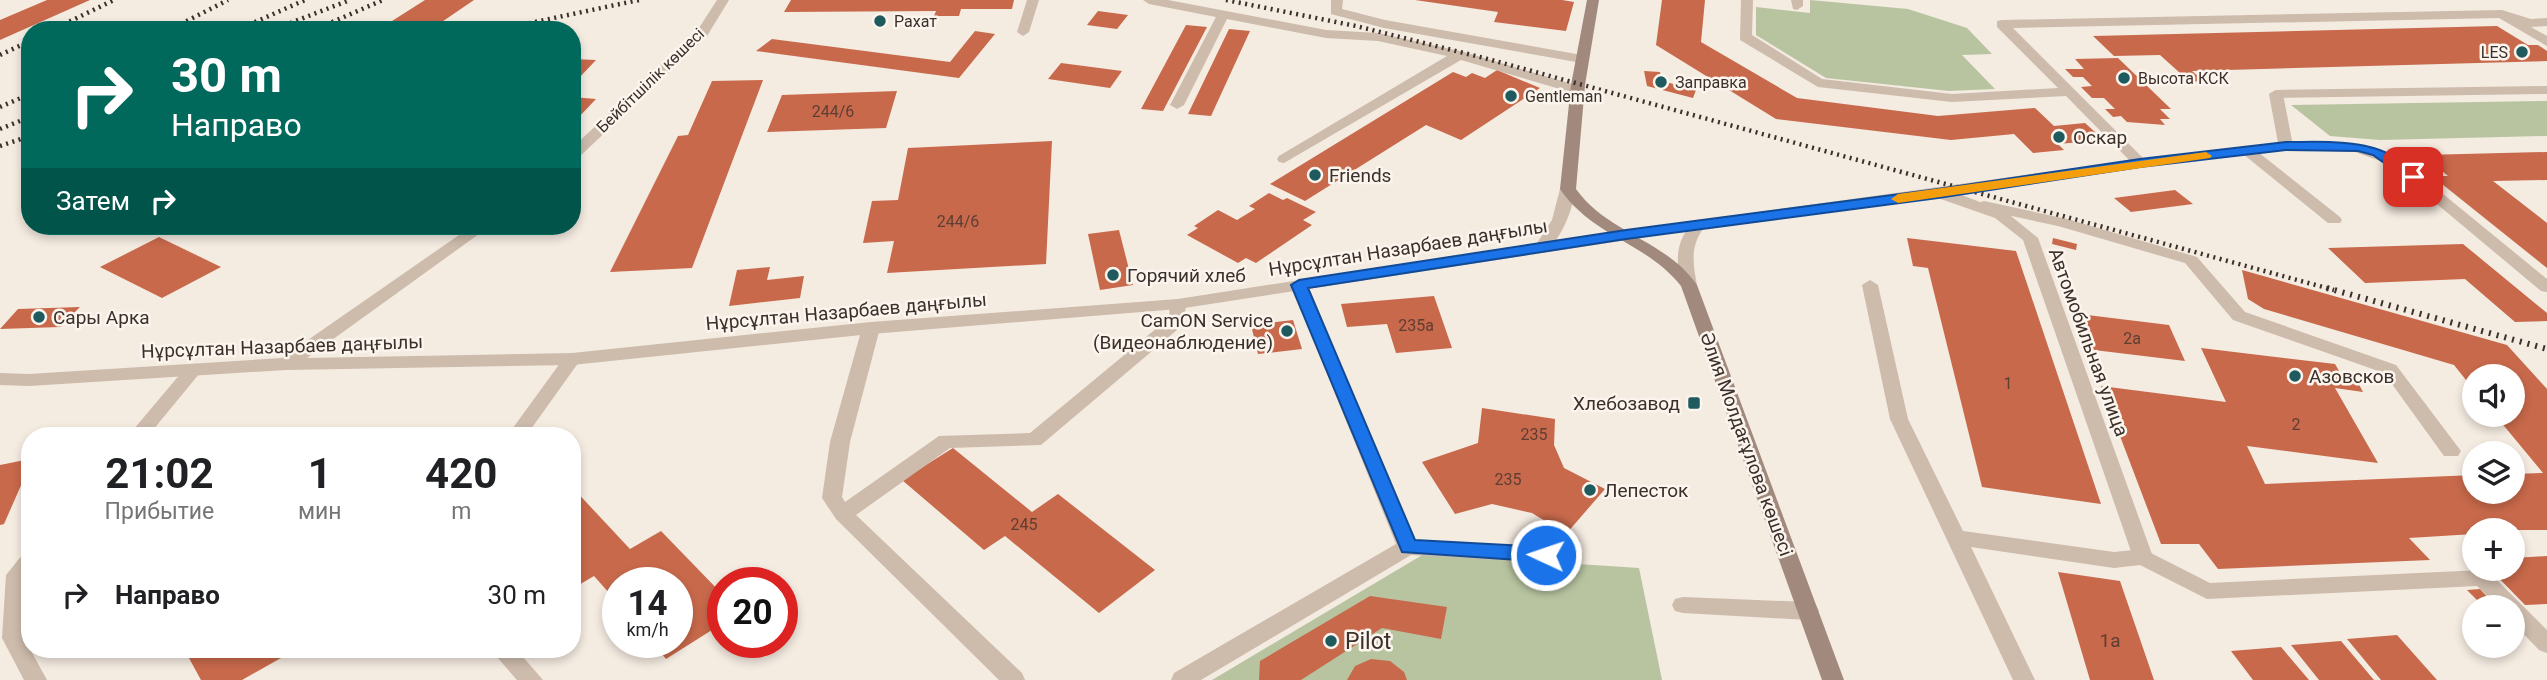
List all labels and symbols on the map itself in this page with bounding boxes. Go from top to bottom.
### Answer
place label: Рахат [894,12,937,31]
marker: Рахат [872,13,888,29]
street label: Бейбітшілік көшесі [593,24,708,137]
place label: LES [2481,43,2508,62]
marker: LES [2514,44,2530,60]
place label: Высота КСК [2138,69,2229,88]
marker: Высота КСК [2116,70,2132,86]
place label: Заправка [1675,73,1747,92]
marker: Заправка [1653,74,1669,90]
place label: Gentleman [1525,87,1602,106]
marker: Gentleman [1503,88,1519,104]
house number: 244/6 [812,102,854,121]
place label: Оскар [2073,126,2127,149]
marker: Оскар [2051,129,2067,145]
pin [2383,147,2443,207]
place label: Friends [1329,164,1391,187]
marker: Friends [1307,167,1323,183]
house number: 244/6 [937,212,979,231]
street label: Нұрсұлтан Назарбаев даңғылы [1267,214,1549,281]
street label: Автомобильная улица [2044,245,2133,440]
place label: Горячий хлеб [1127,264,1246,287]
marker: Горячий хлеб [1105,267,1121,283]
street label: Нұрсұлтан Назарбаев даңғылы [705,288,988,335]
place label: Сары Арка [53,306,150,329]
marker: Сары Арка [31,309,47,325]
place label: CamON Service (Видеонаблюдение) [1093,309,1273,354]
house number: 235а [1398,316,1434,335]
marker: CamON Service (Видеонаблюдение) [1279,323,1295,339]
street label: Әлия Молдағұлова көшесі [1695,329,1798,559]
house number: 2а [2123,329,2141,348]
street label: Нұрсұлтан Назарбаев даңғылы [141,330,423,363]
place label: Азовсков [2309,365,2394,388]
marker: Азовсков [2287,368,2303,384]
house number: 1 [2004,374,2013,393]
place label: Хлебозавод [1573,392,1680,415]
marker: Хлебозавод [1686,395,1702,411]
house number: 2 [2292,415,2301,434]
house number: 235 [1521,425,1547,444]
house number: 235 [1495,470,1521,489]
place label: Лепесток [1604,479,1689,502]
marker: Лепесток [1582,482,1598,498]
house number: 245 [1011,515,1037,534]
position arrow [1509,518,1583,592]
speed limit sign: 20 [707,567,798,658]
place label: Pilot [1345,628,1391,655]
house number: 1а [2099,629,2121,652]
marker: Pilot [1323,633,1339,649]

